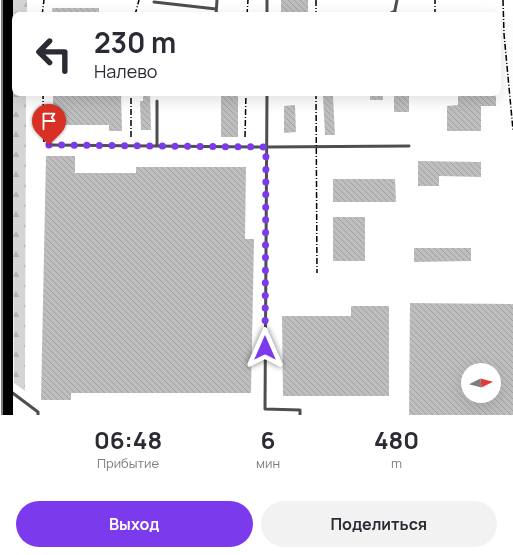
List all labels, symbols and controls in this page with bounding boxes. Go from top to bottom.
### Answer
text: 230 m [94,23,176,61]
icon: left [28,28,80,80]
text: Налево [94,59,158,83]
pin [32,104,66,145]
icon: arrive [38,110,60,132]
position arrow [244,327,286,369]
north arrow [461,363,501,403]
map controls [461,363,501,403]
text: 06:48 [94,423,162,456]
text: 6 [261,423,276,456]
text: 480 [374,423,419,456]
text: Прибытие [97,454,159,472]
text: мин [256,454,280,472]
text: m [391,454,402,472]
button: Выход [16,501,253,547]
button: Поделиться [261,501,497,547]

